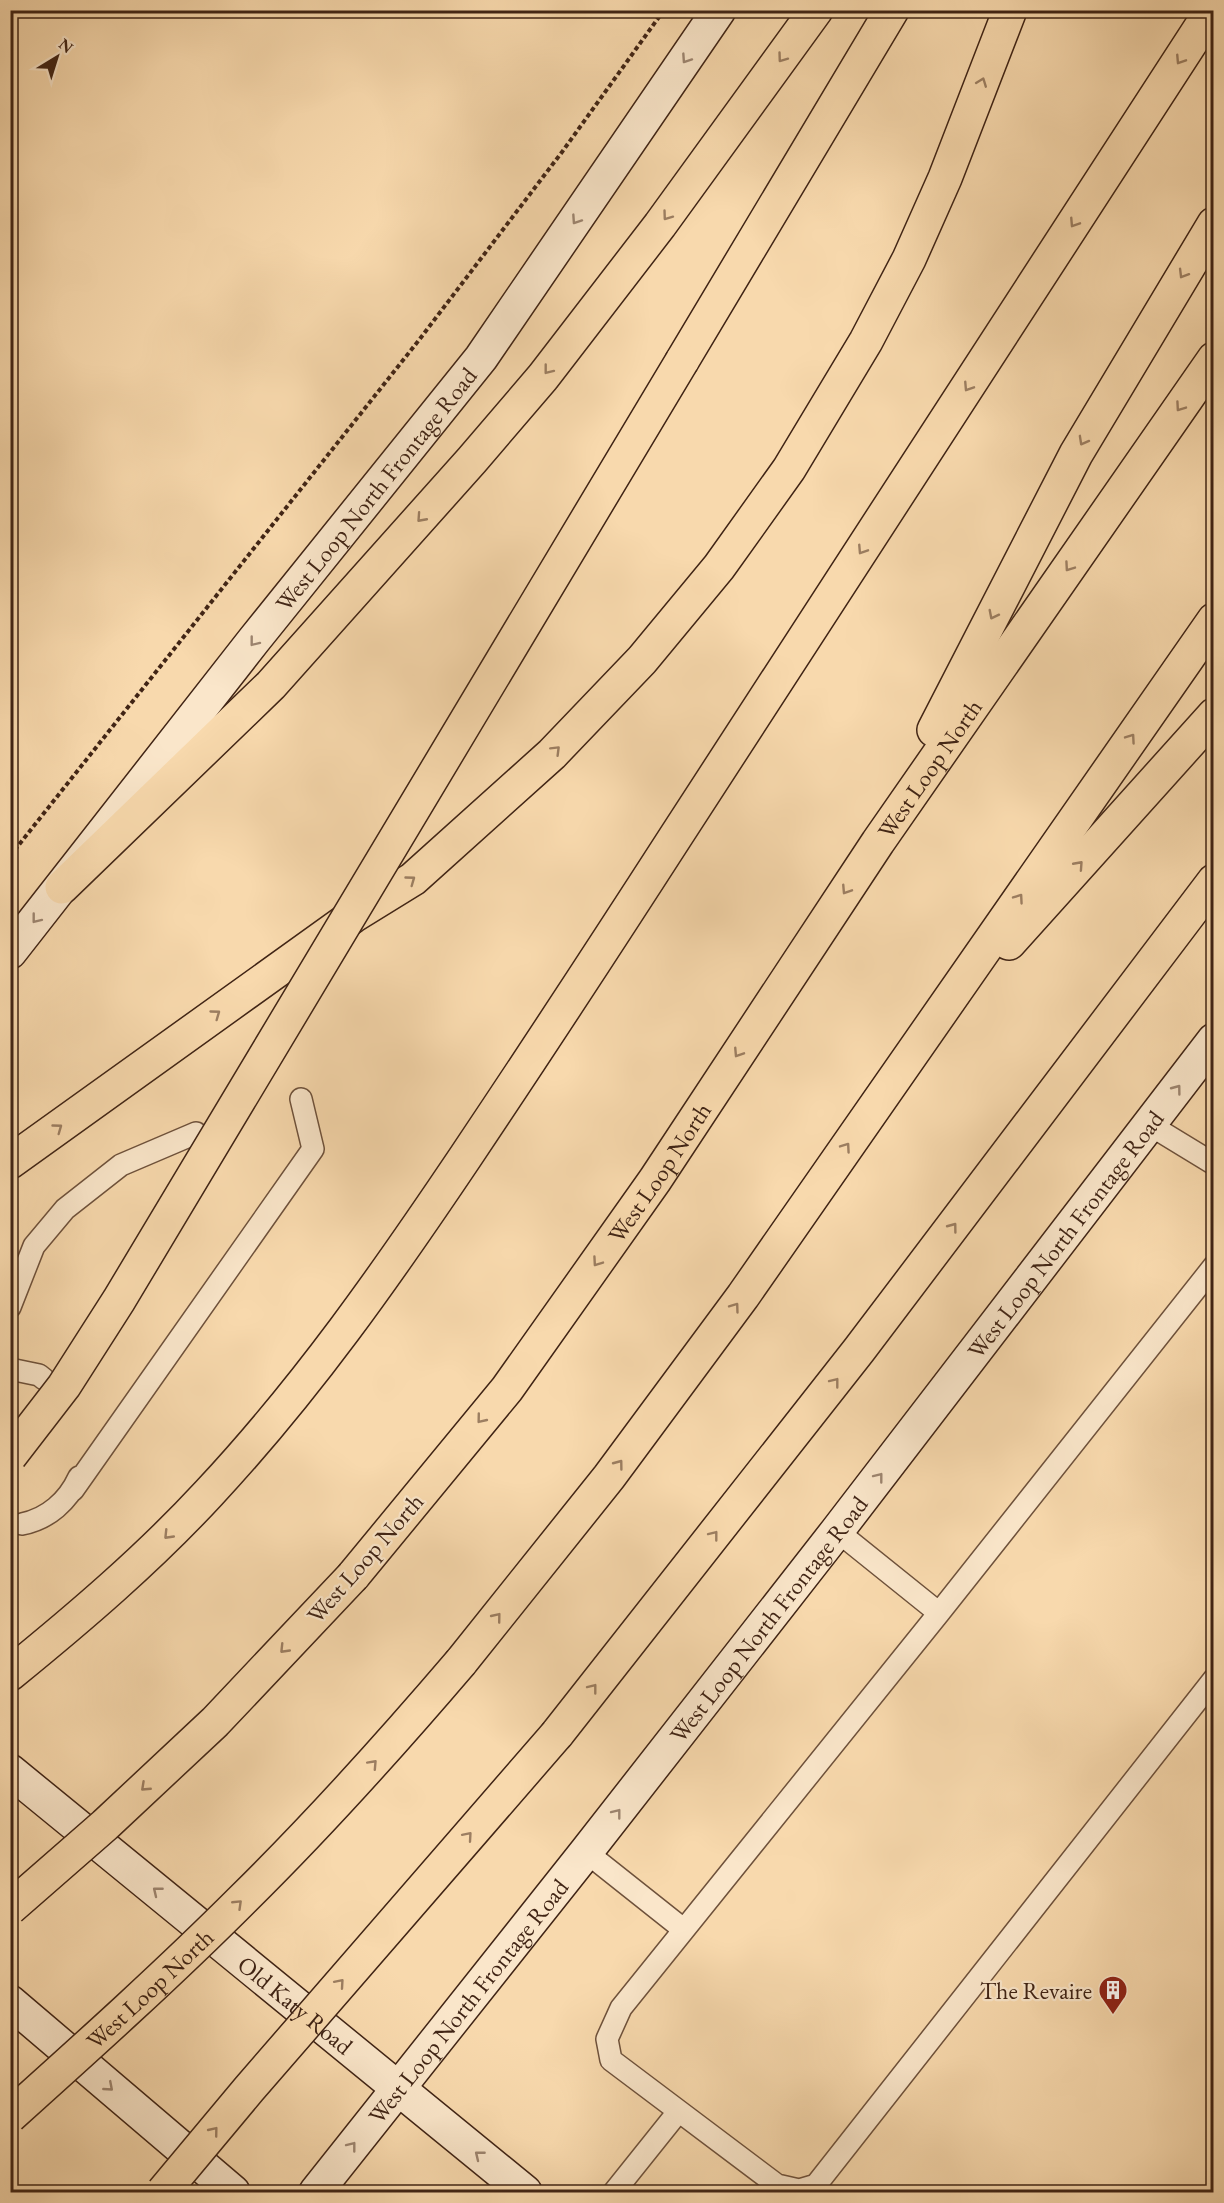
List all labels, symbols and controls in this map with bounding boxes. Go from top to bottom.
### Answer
north arrow [27,27,87,87]
text: N [54,33,78,58]
one-way arrow [778,51,789,62]
one-way arrow [682,52,693,63]
one-way arrow [1177,53,1188,64]
one-way arrow [975,78,987,89]
one-way arrow [663,209,674,220]
one-way arrow [572,213,583,224]
one-way arrow [1070,216,1081,227]
one-way arrow [1179,268,1190,278]
street label: West Loop North Frontage Road [268,360,484,617]
one-way arrow [545,364,556,375]
one-way arrow [964,380,975,391]
one-way arrow [1176,400,1187,411]
one-way arrow [1078,435,1090,445]
one-way arrow [417,511,428,522]
one-way arrow [857,544,869,554]
one-way arrow [1065,560,1076,571]
one-way arrow [989,608,1001,619]
one-way arrow [250,635,261,646]
street label: West Loop North [870,693,989,844]
one-way arrow [1124,734,1135,745]
one-way arrow [549,746,560,757]
one-way arrow [1072,861,1083,872]
one-way arrow [405,876,416,887]
one-way arrow [842,884,853,895]
one-way arrow [1012,894,1023,905]
one-way arrow [33,913,44,924]
one-way arrow [210,1010,221,1021]
one-way arrow [735,1047,746,1058]
one-way arrow [1170,1084,1181,1095]
street label: West Loop North [600,1096,718,1248]
street label: West Loop North Frontage Road [960,1103,1171,1364]
one-way arrow [51,1124,62,1135]
one-way arrow [839,1143,850,1154]
one-way arrow [946,1222,957,1233]
one-way arrow [593,1256,604,1267]
one-way arrow [728,1303,739,1314]
one-way arrow [827,1378,838,1389]
one-way arrow [478,1413,489,1424]
one-way arrow [612,1460,623,1471]
one-way arrow [872,1472,883,1483]
street label: West Loop North [300,1486,430,1630]
street label: West Loop North Frontage Road [662,1489,875,1749]
one-way arrow [164,1529,175,1539]
one-way arrow [706,1531,717,1542]
one-way arrow [490,1612,501,1623]
one-way arrow [280,1642,291,1653]
one-way arrow [586,1684,597,1695]
one-way arrow [366,1760,377,1770]
one-way arrow [142,1779,153,1790]
one-way arrow [610,1808,621,1819]
one-way arrow [461,1832,472,1843]
street label: West Loop North Frontage Road [361,1871,575,2130]
one-way arrow [153,1887,164,1898]
one-way arrow [230,1901,241,1912]
street label: West Loop North [79,1921,220,2055]
street label: Old Katy Road [232,1948,360,2061]
building icon: The Revaire [1097,1974,1129,2016]
place label: The Revaire [980,1975,1092,2006]
one-way arrow [333,1979,344,1990]
one-way arrow [102,2080,113,2091]
one-way arrow [206,2127,217,2138]
one-way arrow [344,2142,355,2153]
one-way arrow [475,2152,486,2163]

